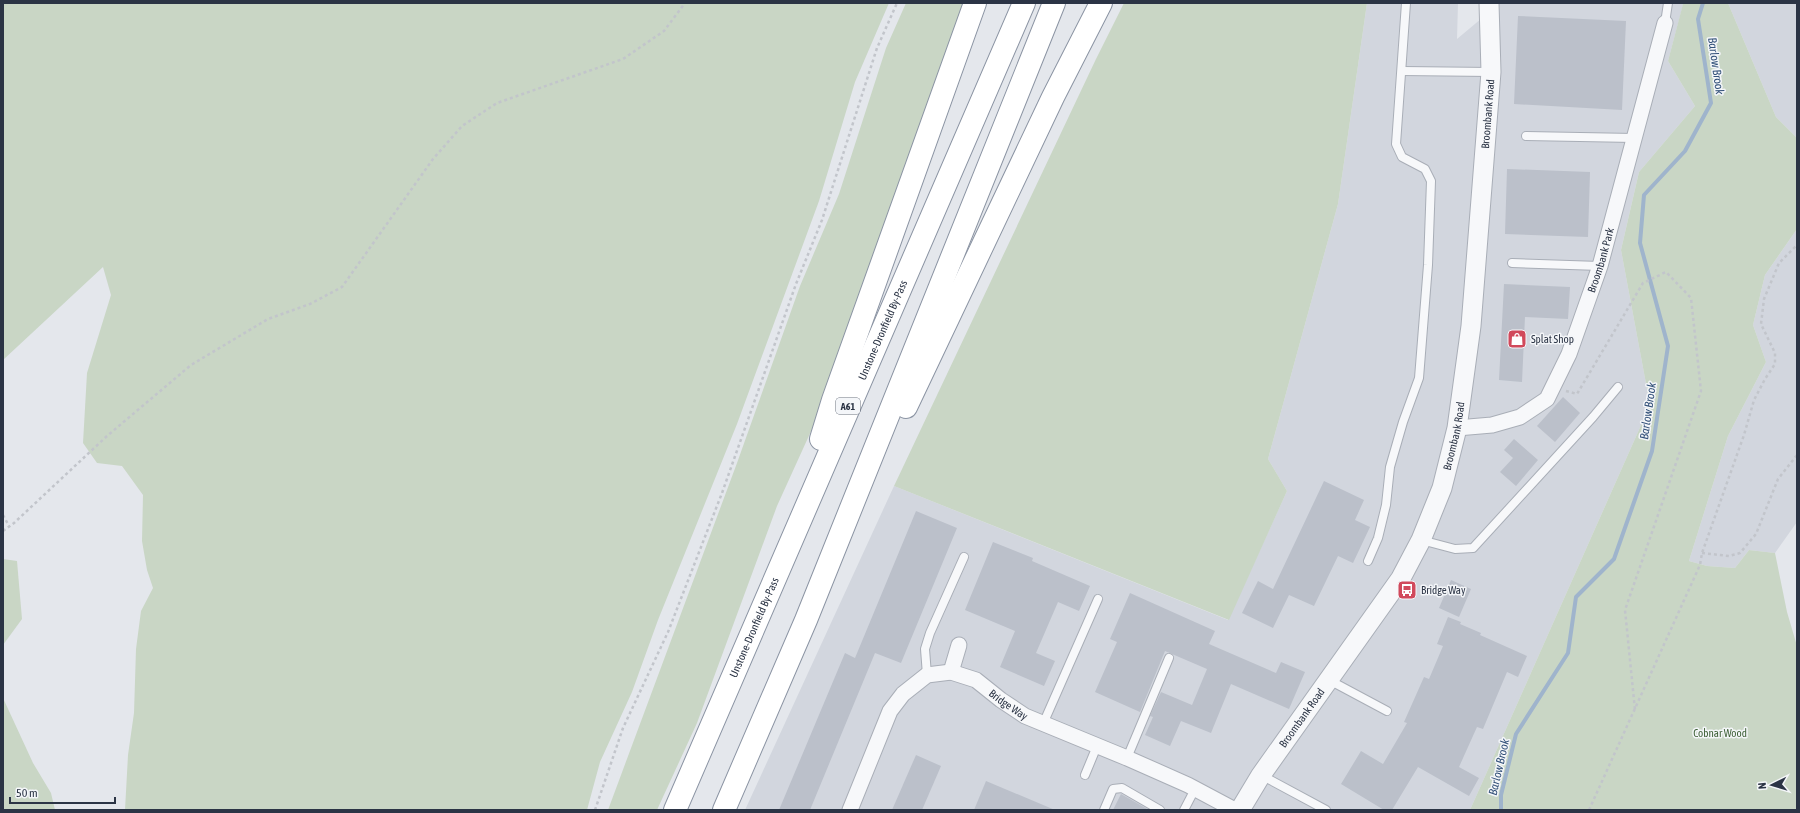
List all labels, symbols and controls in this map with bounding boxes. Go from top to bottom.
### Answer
water label: Barlow Brook [1705,37,1727,96]
street label: Broombank Road [1479,79,1496,149]
street label: Broombank Park [1585,226,1616,294]
street label: Unstone-Dronfield By-Pass [856,278,910,382]
shop icon: Splat Shop [1506,328,1528,350]
place label: Splat Shop [1531,333,1574,345]
water label: Barlow Brook [1637,381,1659,440]
road number: A61 [836,398,860,414]
street label: Broombank Road [1441,401,1467,471]
street label: Unstone-Dronfield By-Pass [727,575,781,679]
bus stop icon: Bridge Way [1396,579,1418,601]
place label: Bridge Way [1421,584,1466,596]
street label: Broombank Road [1277,686,1327,750]
street label: Bridge Way [987,687,1031,722]
park label: Cobnar Wood [1693,727,1747,739]
water label: Barlow Brook [1486,737,1512,797]
north arrow [1752,765,1792,805]
scale bar [10,779,115,805]
text: N [1756,782,1768,790]
text: 50 m [16,786,38,800]

